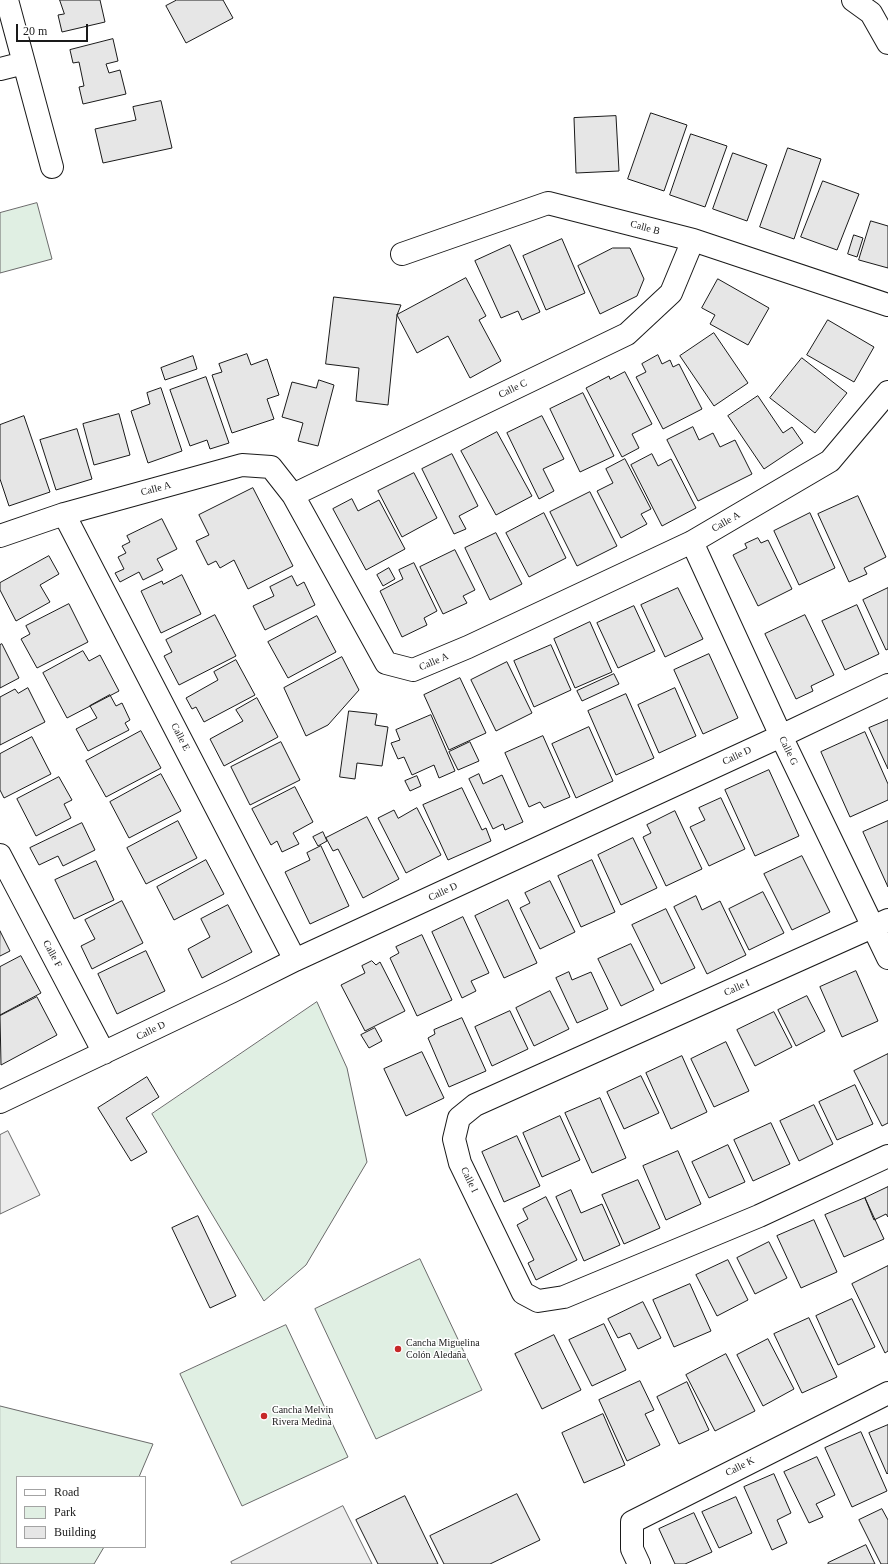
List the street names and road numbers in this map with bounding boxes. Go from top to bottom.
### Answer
street label: Calle B [629,218,661,238]
street label: Calle C [497,377,529,401]
street label: Calle A [140,479,172,499]
street label: Calle A [710,509,742,535]
street label: Calle A [417,650,451,674]
street label: Calle E [168,721,192,753]
street label: Calle G [776,735,800,767]
street label: Calle D [720,744,754,768]
street label: Calle D [426,880,460,904]
street label: Calle F [40,938,64,970]
street label: Calle I [722,977,752,999]
street label: Calle D [135,1019,167,1043]
street label: Calle I [458,1165,480,1195]
street label: Calle K [724,1455,756,1479]

